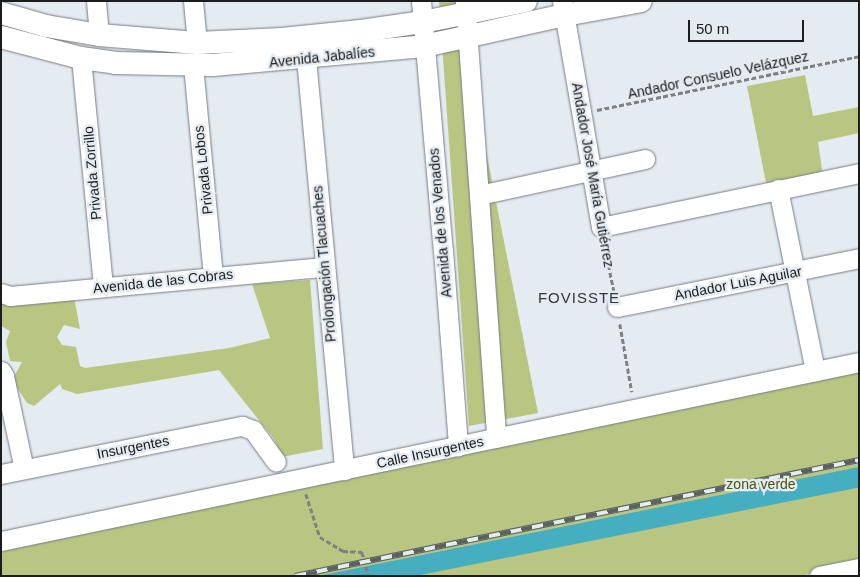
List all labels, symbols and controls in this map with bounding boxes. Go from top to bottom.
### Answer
scale bar [690,10,806,42]
text: 50 m [696,20,729,37]
street label: Avenida Jabalíes [268,43,376,71]
street label: Andador Consuelo Velázquez [626,48,810,102]
street label: Andador José María Gutiérrez [568,81,618,269]
street label: Privada Zorrillo [80,125,104,221]
street label: Privada Lobos [190,125,216,215]
street label: Avenida de los Venados [425,148,455,298]
street label: Prolongación Tlacuaches [309,185,339,343]
street label: Andador Luis Aguilar [673,262,803,304]
street label: Avenida de las Cobras [92,265,234,297]
district label: FOVISSTE [537,289,621,307]
street label: Insurgentes [95,432,171,462]
street label: Calle Insurgentes [375,432,485,472]
park label: zona verde [726,476,796,492]

